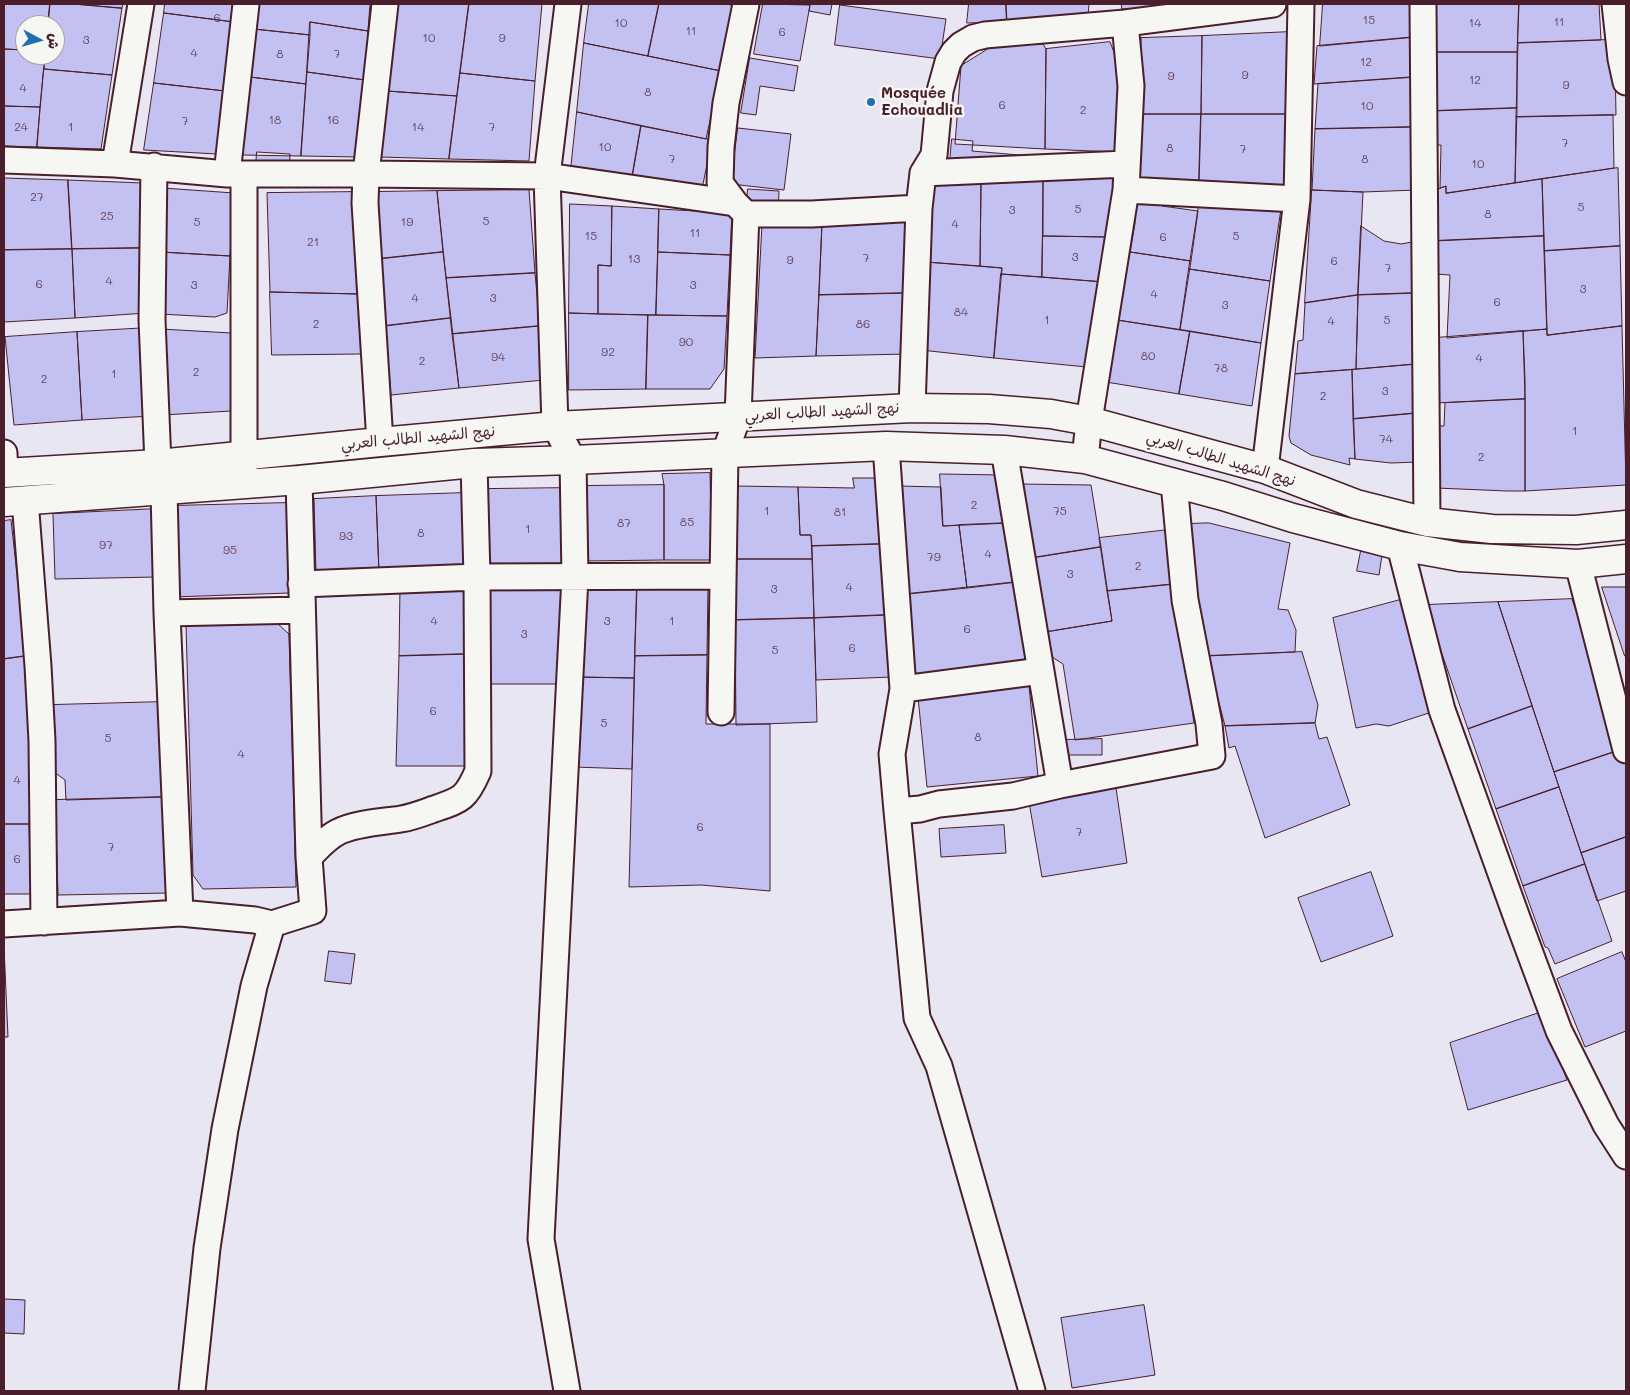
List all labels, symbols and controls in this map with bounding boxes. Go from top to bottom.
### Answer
house number: 6 [213,11,221,25]
house number: 15 [1363,13,1375,27]
north arrow [15,15,65,65]
house number: 11 [1554,15,1564,29]
house number: 10 [615,16,627,30]
house number: 14 [1469,16,1481,30]
house number: 11 [686,24,696,38]
house number: 6 [778,25,786,39]
house number: 10 [423,31,435,45]
house number: 9 [498,31,506,45]
text: ش [44,33,65,50]
house number: 3 [82,33,90,47]
house number: 4 [190,46,198,60]
house number: 8 [276,47,284,61]
house number: 7 [334,47,340,61]
house number: 12 [1360,55,1372,69]
house number: 9 [1241,68,1249,82]
house number: 9 [1167,69,1175,83]
house number: 12 [1469,73,1481,87]
house number: 9 [1562,78,1570,92]
house number: 4 [19,81,27,95]
place label: Mosquée Echouadlia [881,84,963,119]
house number: 8 [644,85,652,99]
marker: Mosquée Echouadlia [865,96,877,108]
house number: 6 [998,98,1006,112]
house number: 10 [1361,99,1373,113]
house number: 2 [1080,103,1086,117]
house number: 18 [269,113,281,127]
house number: 16 [327,113,339,127]
house number: 7 [182,114,188,128]
house number: 24 [14,120,28,134]
house number: 1 [68,120,74,134]
house number: 14 [412,120,424,134]
house number: 7 [489,120,495,134]
house number: 7 [1562,136,1568,150]
house number: 10 [599,140,611,154]
house number: 8 [1166,141,1174,155]
house number: 7 [1240,142,1246,156]
house number: 7 [669,152,675,166]
house number: 8 [1361,152,1369,166]
house number: 10 [1472,157,1484,171]
house number: 27 [30,190,44,204]
house number: 5 [1578,200,1584,214]
house number: 5 [1075,202,1081,216]
house number: 3 [1008,203,1016,217]
house number: 8 [1484,207,1492,221]
house number: 25 [100,209,114,223]
house number: 5 [483,214,489,228]
house number: 5 [194,215,200,229]
house number: 19 [401,215,413,229]
house number: 4 [951,217,959,231]
house number: 11 [690,226,700,240]
house number: 15 [585,229,597,243]
house number: 5 [1233,229,1239,243]
house number: 6 [1159,230,1167,244]
house number: 21 [307,235,319,249]
house number: 3 [1071,250,1079,264]
house number: 7 [863,251,869,265]
house number: 13 [628,252,640,266]
house number: 9 [786,253,794,267]
house number: 6 [1330,254,1338,268]
house number: 7 [1385,261,1391,275]
house number: 4 [105,274,113,288]
house number: 6 [35,277,43,291]
house number: 3 [190,278,198,292]
house number: 3 [689,278,697,292]
house number: 3 [1579,282,1587,296]
house number: 4 [1150,287,1158,301]
house number: 4 [411,291,419,305]
house number: 3 [489,291,497,305]
house number: 6 [1493,295,1501,309]
house number: 3 [1221,298,1229,312]
house number: 84 [954,305,968,319]
house number: 1 [1044,313,1050,327]
house number: 5 [1384,313,1390,327]
house number: 4 [1327,314,1335,328]
house number: 2 [313,317,319,331]
house number: 86 [856,317,870,331]
house number: 90 [679,335,693,349]
house number: 92 [601,345,615,359]
house number: 80 [1141,349,1155,363]
house number: 94 [491,350,505,364]
house number: 4 [1475,351,1483,365]
house number: 2 [419,354,425,368]
house number: 78 [1214,361,1228,375]
house number: 2 [193,365,199,379]
house number: 1 [111,367,117,381]
house number: 2 [41,372,47,386]
house number: 3 [1381,384,1389,398]
house number: 2 [1320,389,1326,403]
street label: نهج الشهيد الطالب العربي [744,399,900,425]
street label: نهج الشهيد الطالب العربي [340,422,496,454]
house number: 1 [1572,424,1578,438]
street label: نهج الشهيد الطالب العربي [1144,428,1298,490]
house number: 74 [1379,432,1393,446]
house number: 2 [1478,450,1484,464]
house number: 2 [971,498,977,512]
house number: 1 [764,504,770,518]
house number: 75 [1053,504,1067,518]
house number: 81 [834,505,846,519]
house number: 85 [680,515,694,529]
house number: 87 [617,516,631,530]
house number: 1 [525,522,531,536]
house number: 8 [417,526,425,540]
house number: 93 [339,529,353,543]
house number: 97 [99,538,113,552]
house number: 95 [223,543,237,557]
house number: 4 [984,547,992,561]
house number: 79 [927,550,941,564]
house number: 2 [1135,559,1141,573]
house number: 3 [1066,567,1074,581]
house number: 4 [845,580,853,594]
house number: 3 [770,582,778,596]
house number: 4 [430,614,438,628]
house number: 3 [603,614,611,628]
house number: 1 [669,614,675,628]
house number: 6 [963,622,971,636]
house number: 3 [520,627,528,641]
house number: 6 [848,641,856,655]
house number: 5 [772,643,778,657]
house number: 6 [429,704,437,718]
house number: 5 [601,716,607,730]
house number: 8 [974,730,982,744]
house number: 5 [105,731,111,745]
house number: 4 [237,747,245,761]
house number: 4 [13,773,21,787]
house number: 6 [696,820,704,834]
house number: 7 [1076,825,1082,839]
house number: 7 [108,840,114,854]
house number: 6 [13,852,21,866]

